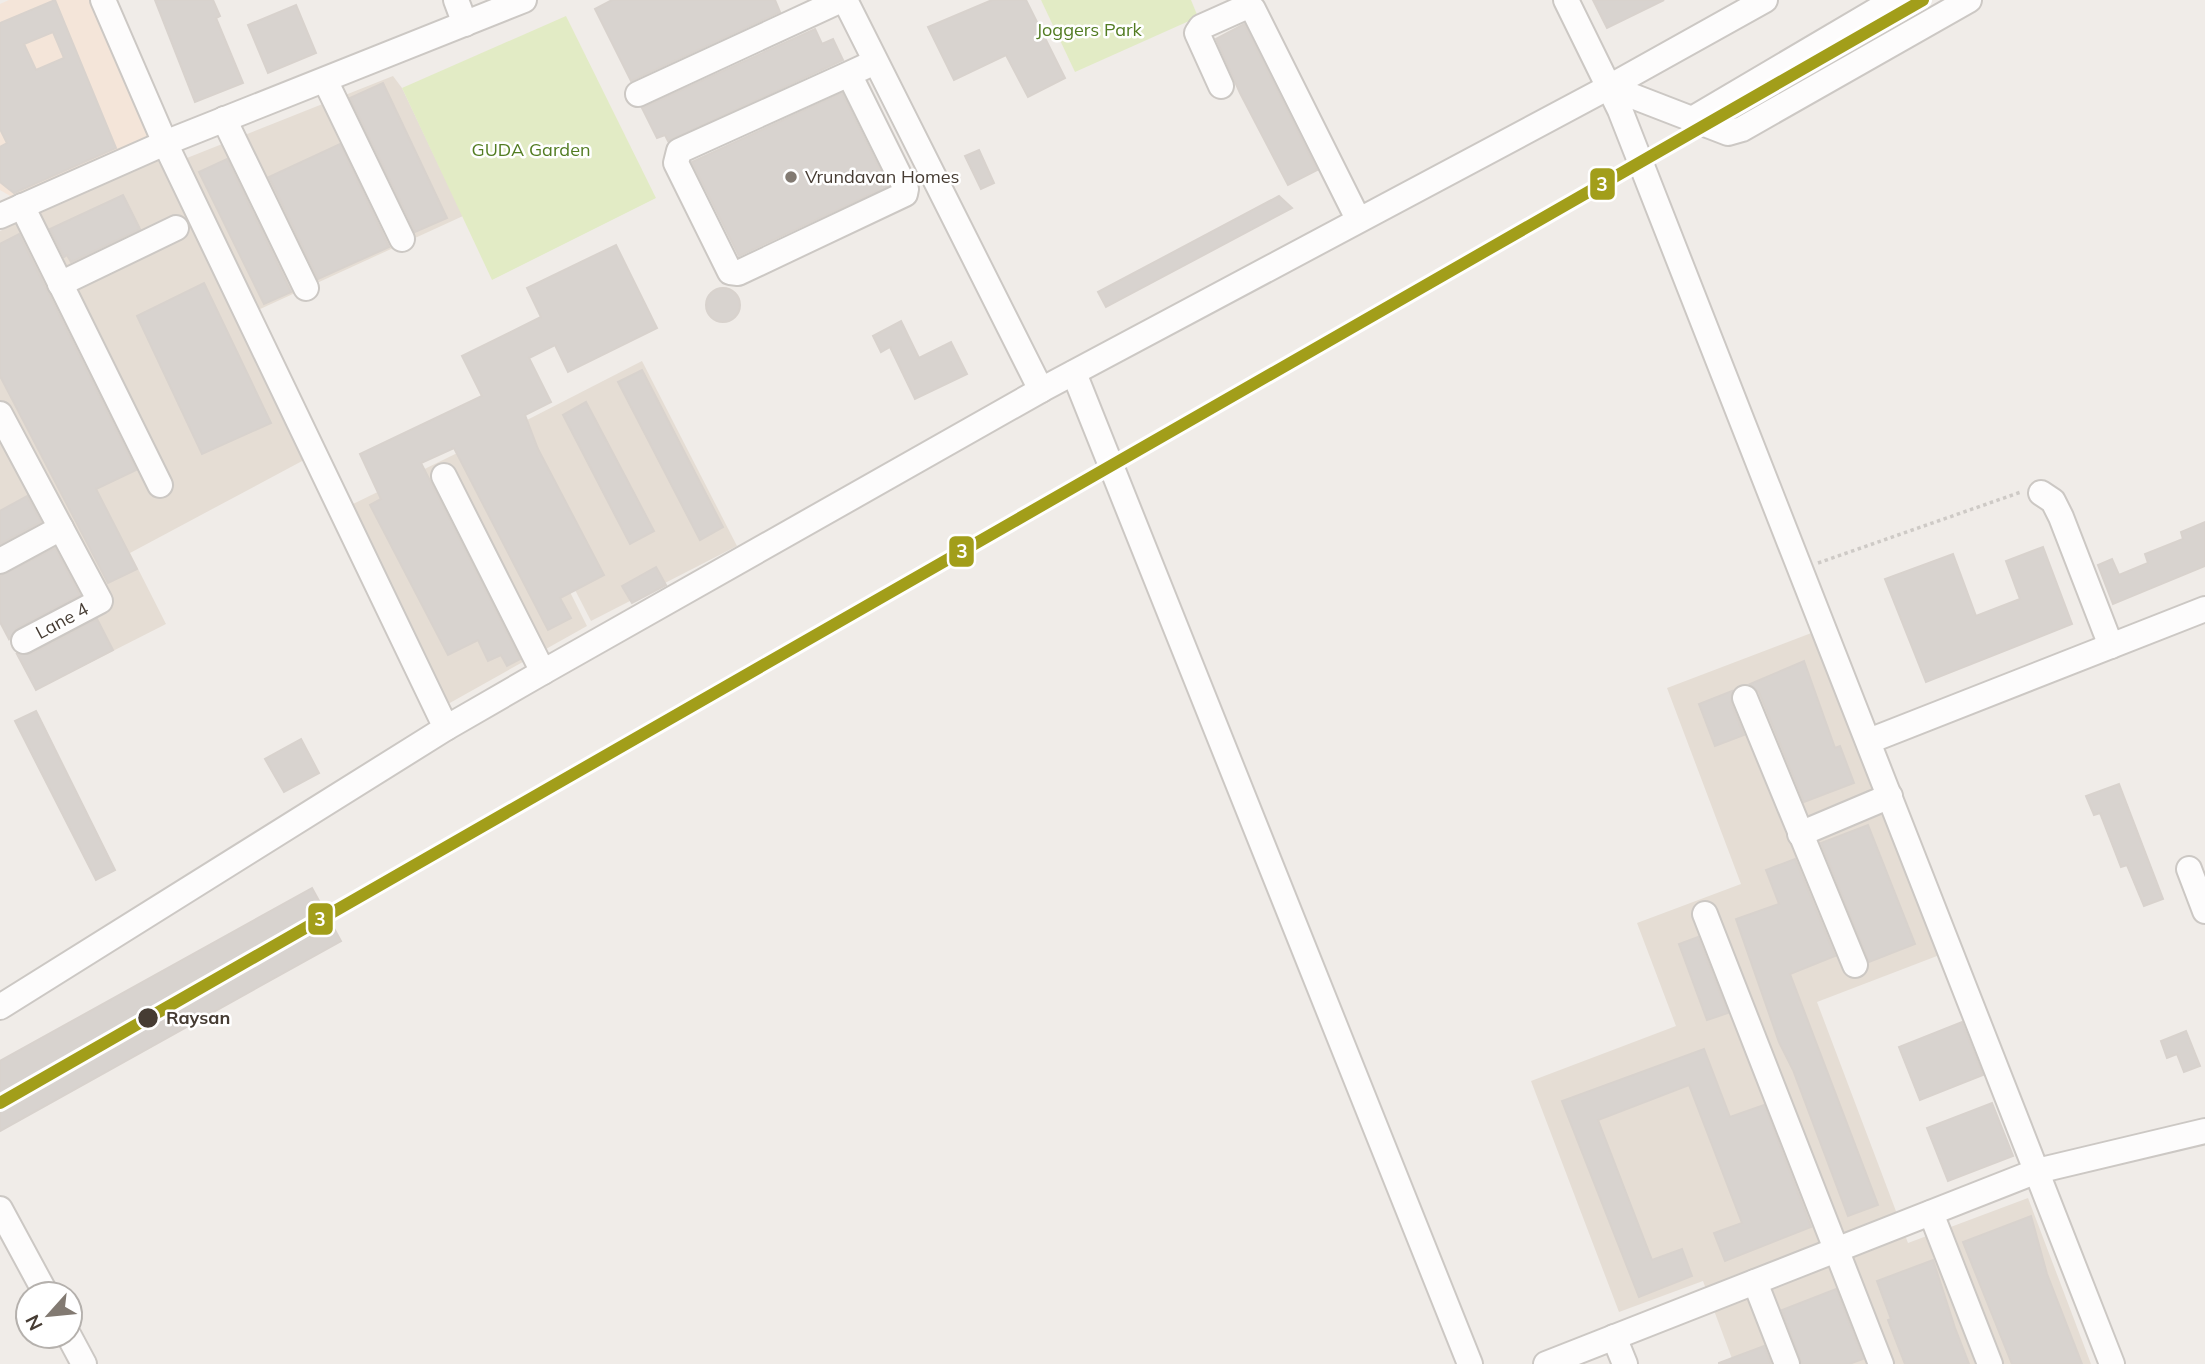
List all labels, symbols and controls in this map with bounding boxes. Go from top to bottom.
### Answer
park label: Joggers Park [1036,18,1143,41]
park label: GUDA Garden [472,138,590,161]
place label: Vrundavan Homes [805,165,960,188]
line badge: 3 [1589,167,1616,201]
marker: Vrundavan Homes [783,169,799,185]
text: 3 [1596,172,1608,196]
line badge: 3 [948,535,975,568]
text: 3 [956,539,968,563]
street label: Lane 4 [31,597,92,644]
line badge: 3 [307,902,334,936]
text: 3 [314,907,326,931]
marker: Raysan [136,1006,160,1030]
place label: Raysan [166,1006,230,1029]
north arrow [14,1280,84,1350]
text: N [20,1311,48,1335]

